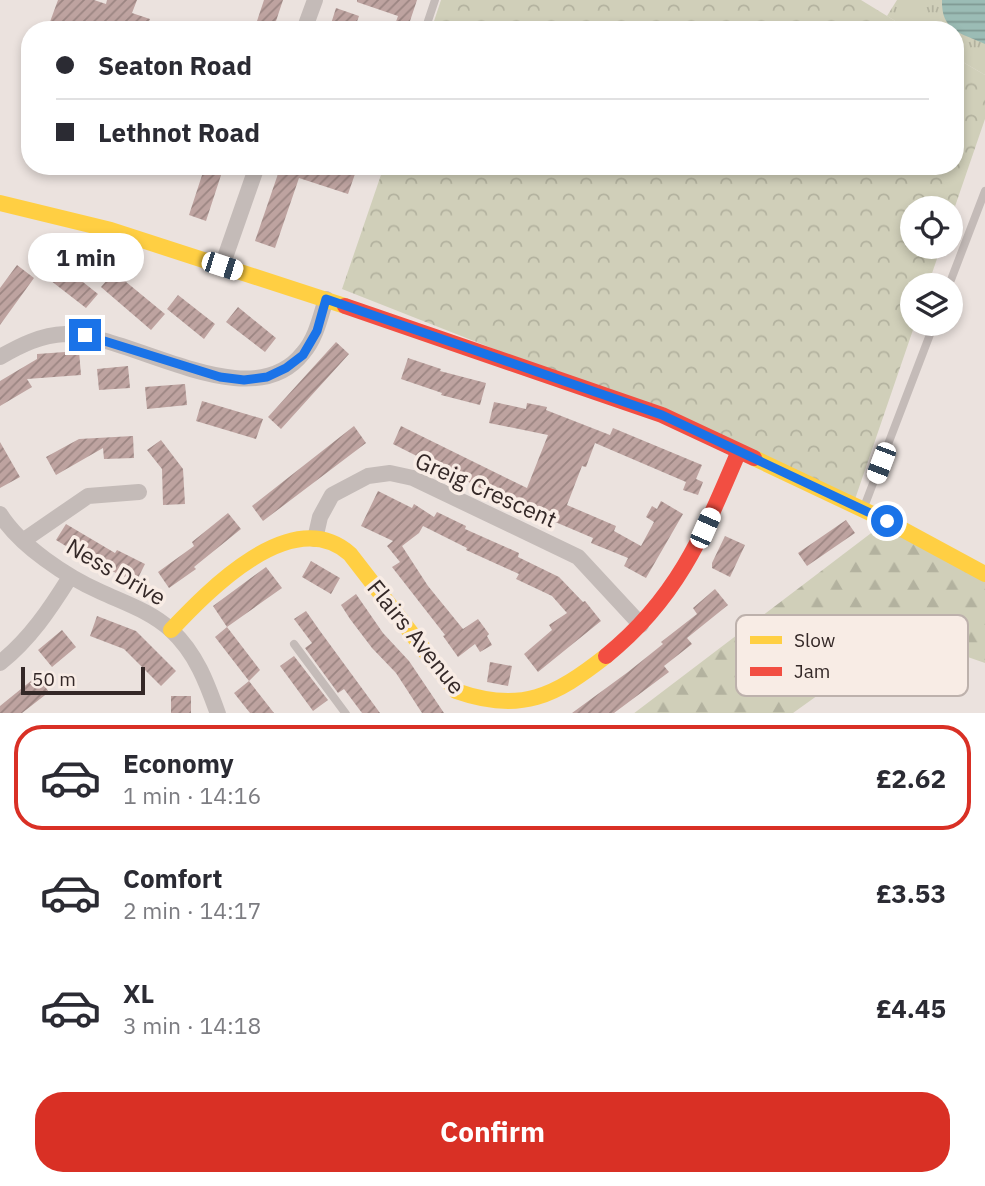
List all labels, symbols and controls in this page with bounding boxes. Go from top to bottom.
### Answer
text: Seaton Road [98,48,252,82]
text: Lethnot Road [98,115,260,149]
map controls [900,196,963,336]
button: locate [900,196,963,259]
callout: 1 min [27,233,143,282]
text: 1 min [56,242,116,272]
car [199,250,246,282]
button: layers [900,273,963,336]
route end [69,319,101,351]
car [864,440,899,486]
street label: Greig Crescent [411,444,562,534]
car [687,505,724,551]
route start [871,505,903,537]
street label: Ness Drive [61,531,172,612]
street label: Flairs Avenue [361,573,472,700]
legend [736,615,968,696]
text: Slow [794,628,835,652]
text: Jam [794,659,830,683]
scale bar [21,664,145,696]
text: 50 m [32,667,76,691]
icon: car [39,746,102,809]
text: Economy [123,746,234,780]
text: £2.62 [876,761,946,795]
text: 1 min · 14:16 [123,780,261,810]
icon: car [39,861,102,924]
text: Comfort [123,861,222,895]
text: £3.53 [876,876,946,910]
text: 2 min · 14:17 [123,895,261,925]
icon: car [39,976,102,1039]
text: XL [123,976,154,1010]
text: £4.45 [876,991,946,1025]
text: 3 min · 14:18 [123,1010,261,1040]
button: Confirm [35,1092,950,1172]

